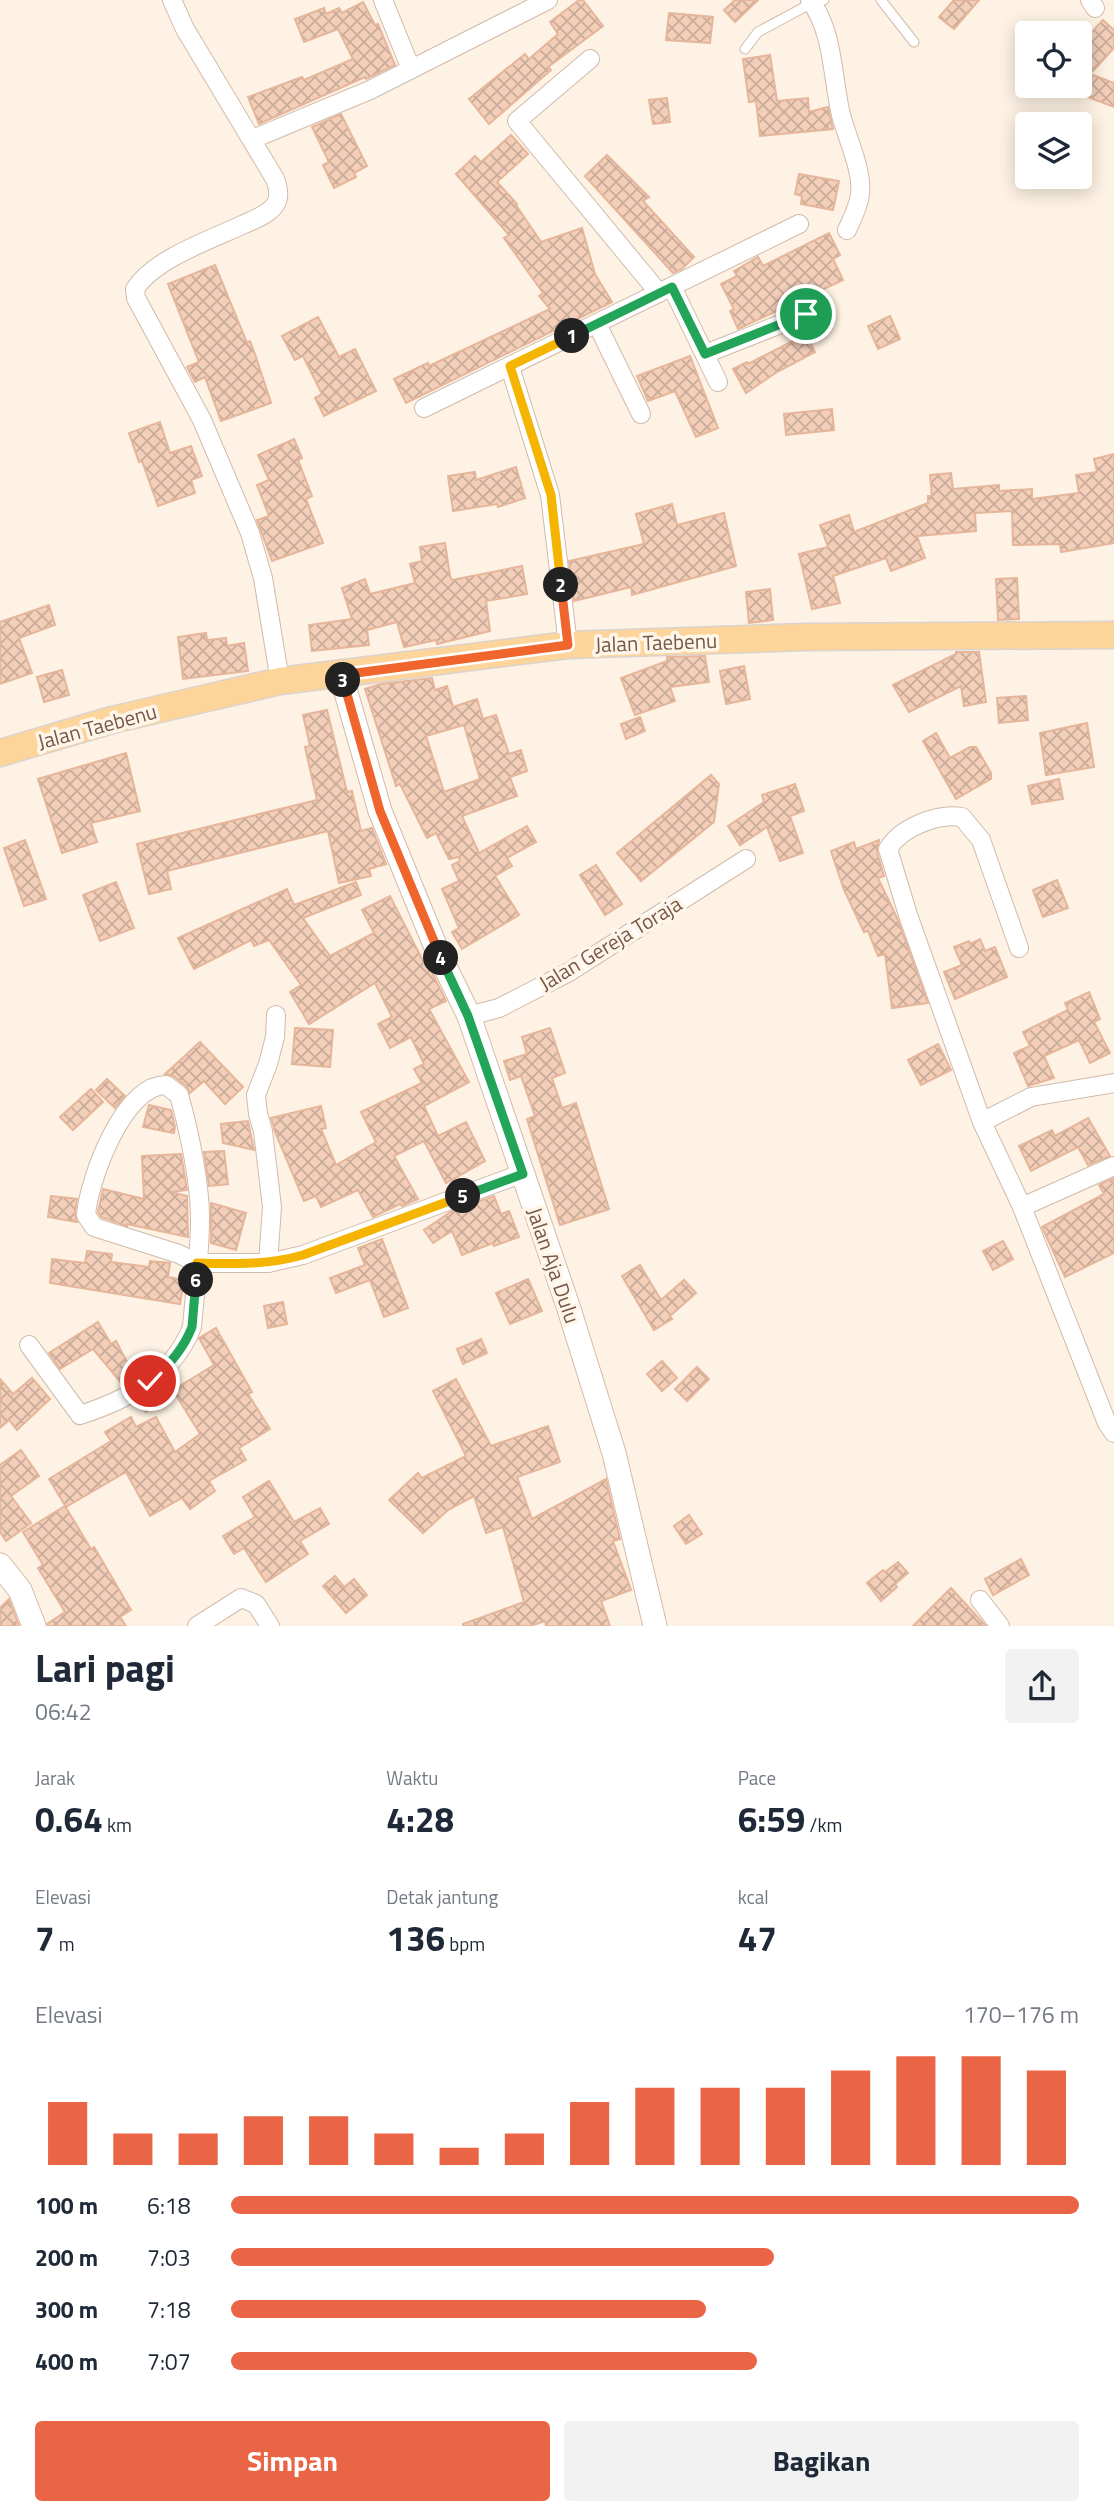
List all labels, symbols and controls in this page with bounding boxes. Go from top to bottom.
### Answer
map controls [1015,21,1092,189]
button: locate [1015,21,1092,98]
button: layers [1015,112,1092,189]
pin [776,284,836,344]
icon: arrive [787,295,825,333]
pin: 1 [554,318,590,354]
text: 1 [566,321,577,350]
pin: 2 [544,568,578,602]
text: 2 [555,570,566,599]
street label: Jalan Taebenu [594,624,718,660]
pin: 3 [326,662,360,698]
text: 3 [337,665,348,694]
street label: Jalan Taebenu [34,695,160,757]
street label: Jalan Gereja Toraja [532,887,688,998]
pin: 4 [424,940,458,976]
text: 4 [435,943,446,972]
pin: 5 [446,1178,480,1214]
text: 5 [457,1181,468,1210]
street label: Jalan Aja Dulu [519,1203,589,1327]
pin: 6 [178,1262,214,1298]
text: 6 [190,1265,201,1294]
pin [120,1351,180,1411]
icon: check [131,1362,169,1400]
text: Lari pagi [35,1639,175,1697]
button: share [1005,1649,1079,1723]
text: 06:42 [35,1694,92,1729]
text: Jarak [35,1763,75,1792]
text: Waktu [386,1763,438,1792]
text: Pace [738,1763,776,1792]
text: 0.64 [35,1792,103,1846]
text: 4:28 [386,1792,454,1846]
text: 6:59 [738,1792,805,1846]
text: km [103,1810,132,1839]
text: /km [805,1810,842,1839]
text: Elevasi [35,1882,91,1911]
text: Detak jantung [386,1882,498,1911]
text: kcal [738,1882,769,1911]
text: 7 [35,1911,55,1965]
text: 136 [386,1911,445,1965]
text: 47 [738,1911,777,1965]
text: m [55,1929,75,1958]
text: bpm [445,1929,485,1958]
text: Elevasi [35,1997,103,2032]
text: 170–176 m [963,1997,1079,2032]
text: 100 m [35,2188,98,2223]
text: 6:18 [147,2188,191,2223]
text: 200 m [35,2240,98,2275]
text: 7:03 [147,2240,191,2275]
text: 300 m [35,2292,98,2327]
text: 7:18 [147,2292,191,2327]
text: 400 m [35,2344,98,2379]
text: 7:07 [147,2344,191,2379]
button: Simpan [35,2421,550,2501]
button: Bagikan [564,2421,1079,2501]

